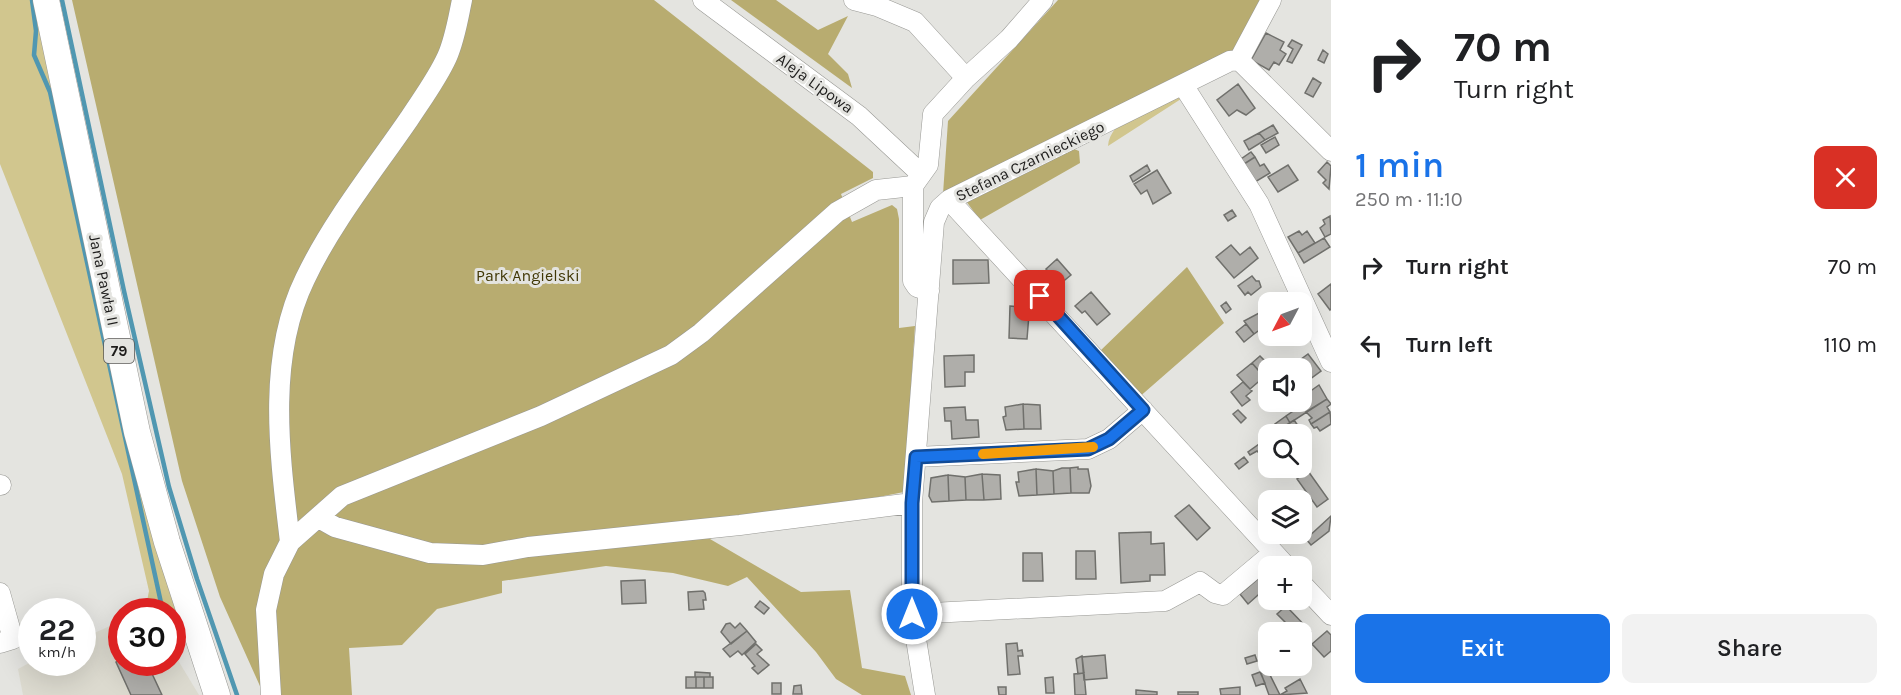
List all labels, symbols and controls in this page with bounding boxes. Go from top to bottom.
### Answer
text: 70 m [1454,22,1552,72]
icon: right [1355,24,1433,102]
street label: Aleja Lipowa [773,49,857,117]
text: Turn right [1454,73,1574,105]
street label: Stefana Czarnieckiego [953,117,1107,205]
text: 1 min [1355,144,1444,186]
button: close [1814,146,1877,209]
text: 250 m · 11:10 [1355,188,1463,211]
street label: Jana Pawła II [85,233,123,327]
icon: right [1355,251,1388,284]
text: Turn right [1406,254,1509,280]
text: 70 m [1828,254,1877,280]
park label: Park Angielski [476,266,580,285]
pin [1014,270,1065,321]
icon: arrive [1023,279,1056,312]
north arrow [1258,292,1312,346]
map controls [1258,292,1312,676]
icon: left [1355,329,1388,362]
text: Turn left [1406,332,1493,358]
text: 110 m [1824,332,1877,358]
road number: 79 [104,339,134,363]
button: sound [1258,358,1312,412]
button: search [1258,424,1312,478]
button: layers [1258,490,1312,544]
button: + [1258,556,1312,610]
position arrow [880,582,944,646]
speed limit sign: 30 [108,598,186,676]
text: 22 [39,612,75,648]
button: Exit [1355,614,1610,683]
button: Share [1622,614,1877,683]
button: − [1258,622,1312,676]
text: km/h [38,643,76,661]

